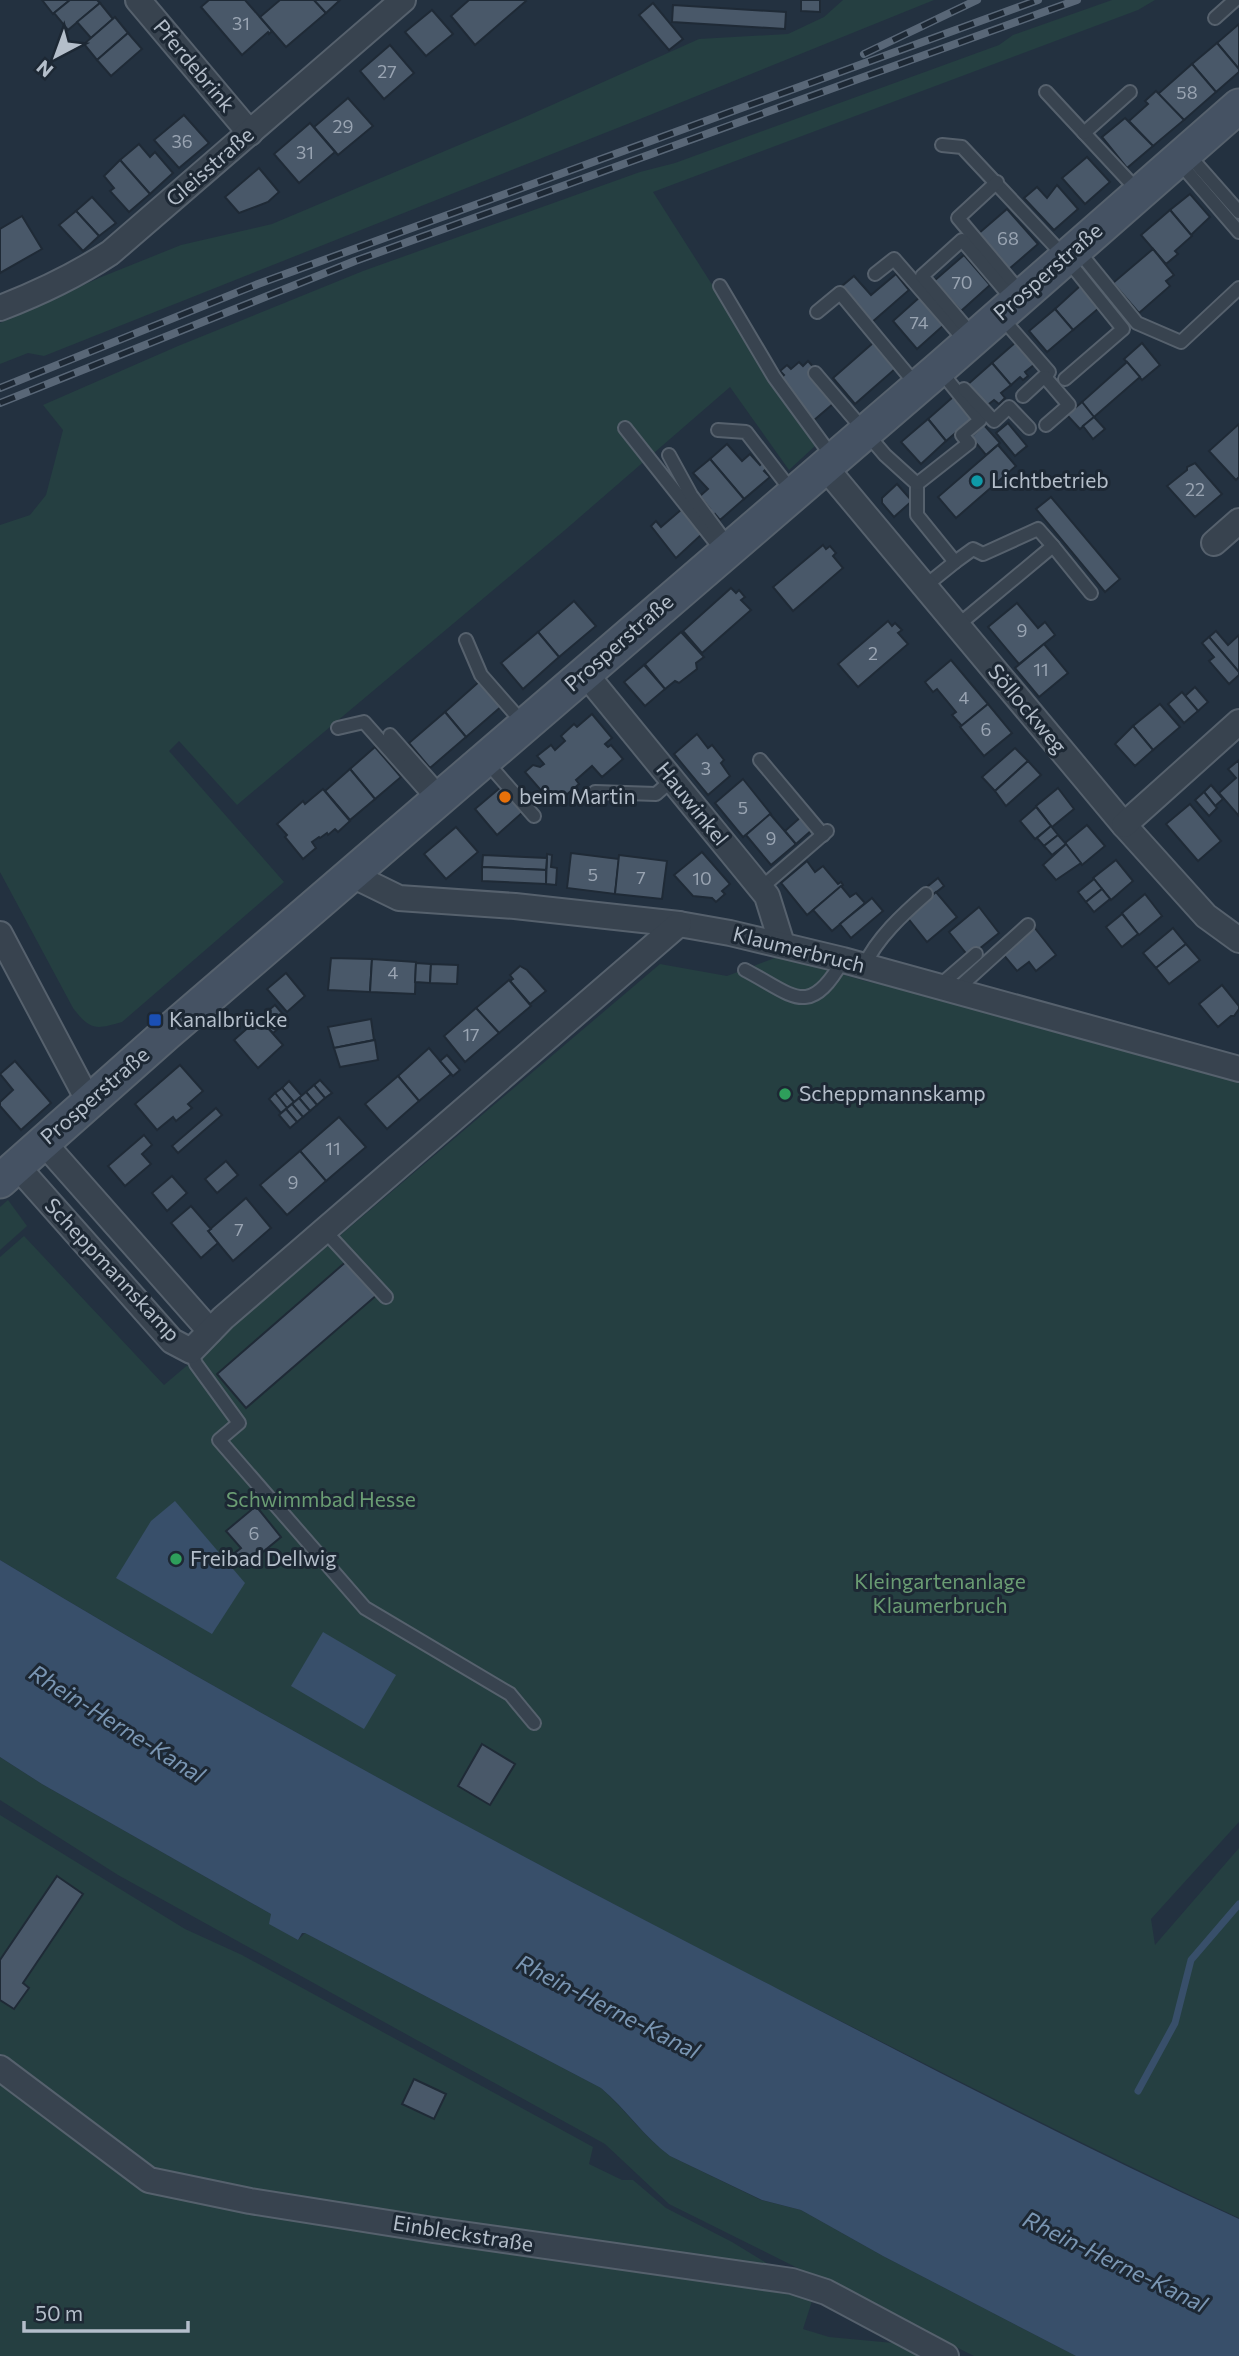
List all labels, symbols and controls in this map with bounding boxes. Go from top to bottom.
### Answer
house number: 31 [232,12,250,34]
street label: Pferdebrink [149,14,241,116]
north arrow [21,21,91,91]
text: N [32,56,57,83]
house number: 27 [377,60,397,82]
house number: 58 [1176,81,1198,103]
house number: 29 [333,115,353,137]
street label: Gleisstraße [160,121,258,211]
house number: 36 [171,130,193,152]
house number: 31 [296,141,314,163]
street label: Prosperstraße [988,217,1106,325]
house number: 68 [997,227,1019,249]
house number: 70 [951,271,973,293]
house number: 74 [909,311,929,333]
place label: Lichtbetrieb [991,467,1109,492]
marker: Lichtbetrieb [969,473,985,489]
house number: 22 [1185,478,1205,500]
street label: Prosperstraße [559,588,677,696]
house number: 9 [1017,619,1027,641]
house number: 2 [868,642,878,664]
street label: Söllockweg [984,658,1073,758]
house number: 11 [1033,658,1049,680]
house number: 4 [959,686,970,708]
house number: 6 [981,718,991,740]
street label: Hauwinkel [652,756,734,850]
house number: 3 [701,757,711,779]
place label: beim Martin [519,783,636,808]
marker: beim Martin [497,789,513,805]
house number: 5 [738,796,748,818]
house number: 9 [766,827,776,849]
house number: 5 [588,863,598,885]
house number: 7 [636,866,646,888]
house number: 10 [692,867,712,889]
street label: Klaumerbruch [731,920,868,977]
house number: 4 [388,961,399,983]
place label: Kanalbrücke [169,1006,287,1031]
marker: Kanalbrücke [147,1012,163,1028]
house number: 17 [462,1023,480,1045]
street label: Prosperstraße [35,1041,153,1149]
place label: Scheppmannskamp [799,1080,986,1105]
marker: Scheppmannskamp [777,1086,793,1102]
house number: 11 [325,1137,341,1159]
house number: 9 [288,1171,298,1193]
street label: Scheppmannskamp [40,1192,186,1346]
house number: 7 [234,1218,244,1240]
park label: Schwimmbad Hesse [226,1486,416,1511]
house number: 6 [249,1522,259,1544]
place label: Freibad Dellwig [190,1545,337,1570]
marker: Freibad Dellwig [168,1551,184,1567]
park label: Kleingartenanlage Klaumerbruch [854,1568,1026,1617]
water label: Rhein-Herne-Kanal [25,1658,211,1789]
water label: Rhein-Herne-Kanal [512,1948,706,2065]
water label: Rhein-Herne-Kanal [1019,2204,1213,2318]
street label: Einbleckstraße [391,2209,535,2256]
scale bar [24,2290,189,2334]
text: 50 m [35,2300,83,2325]

